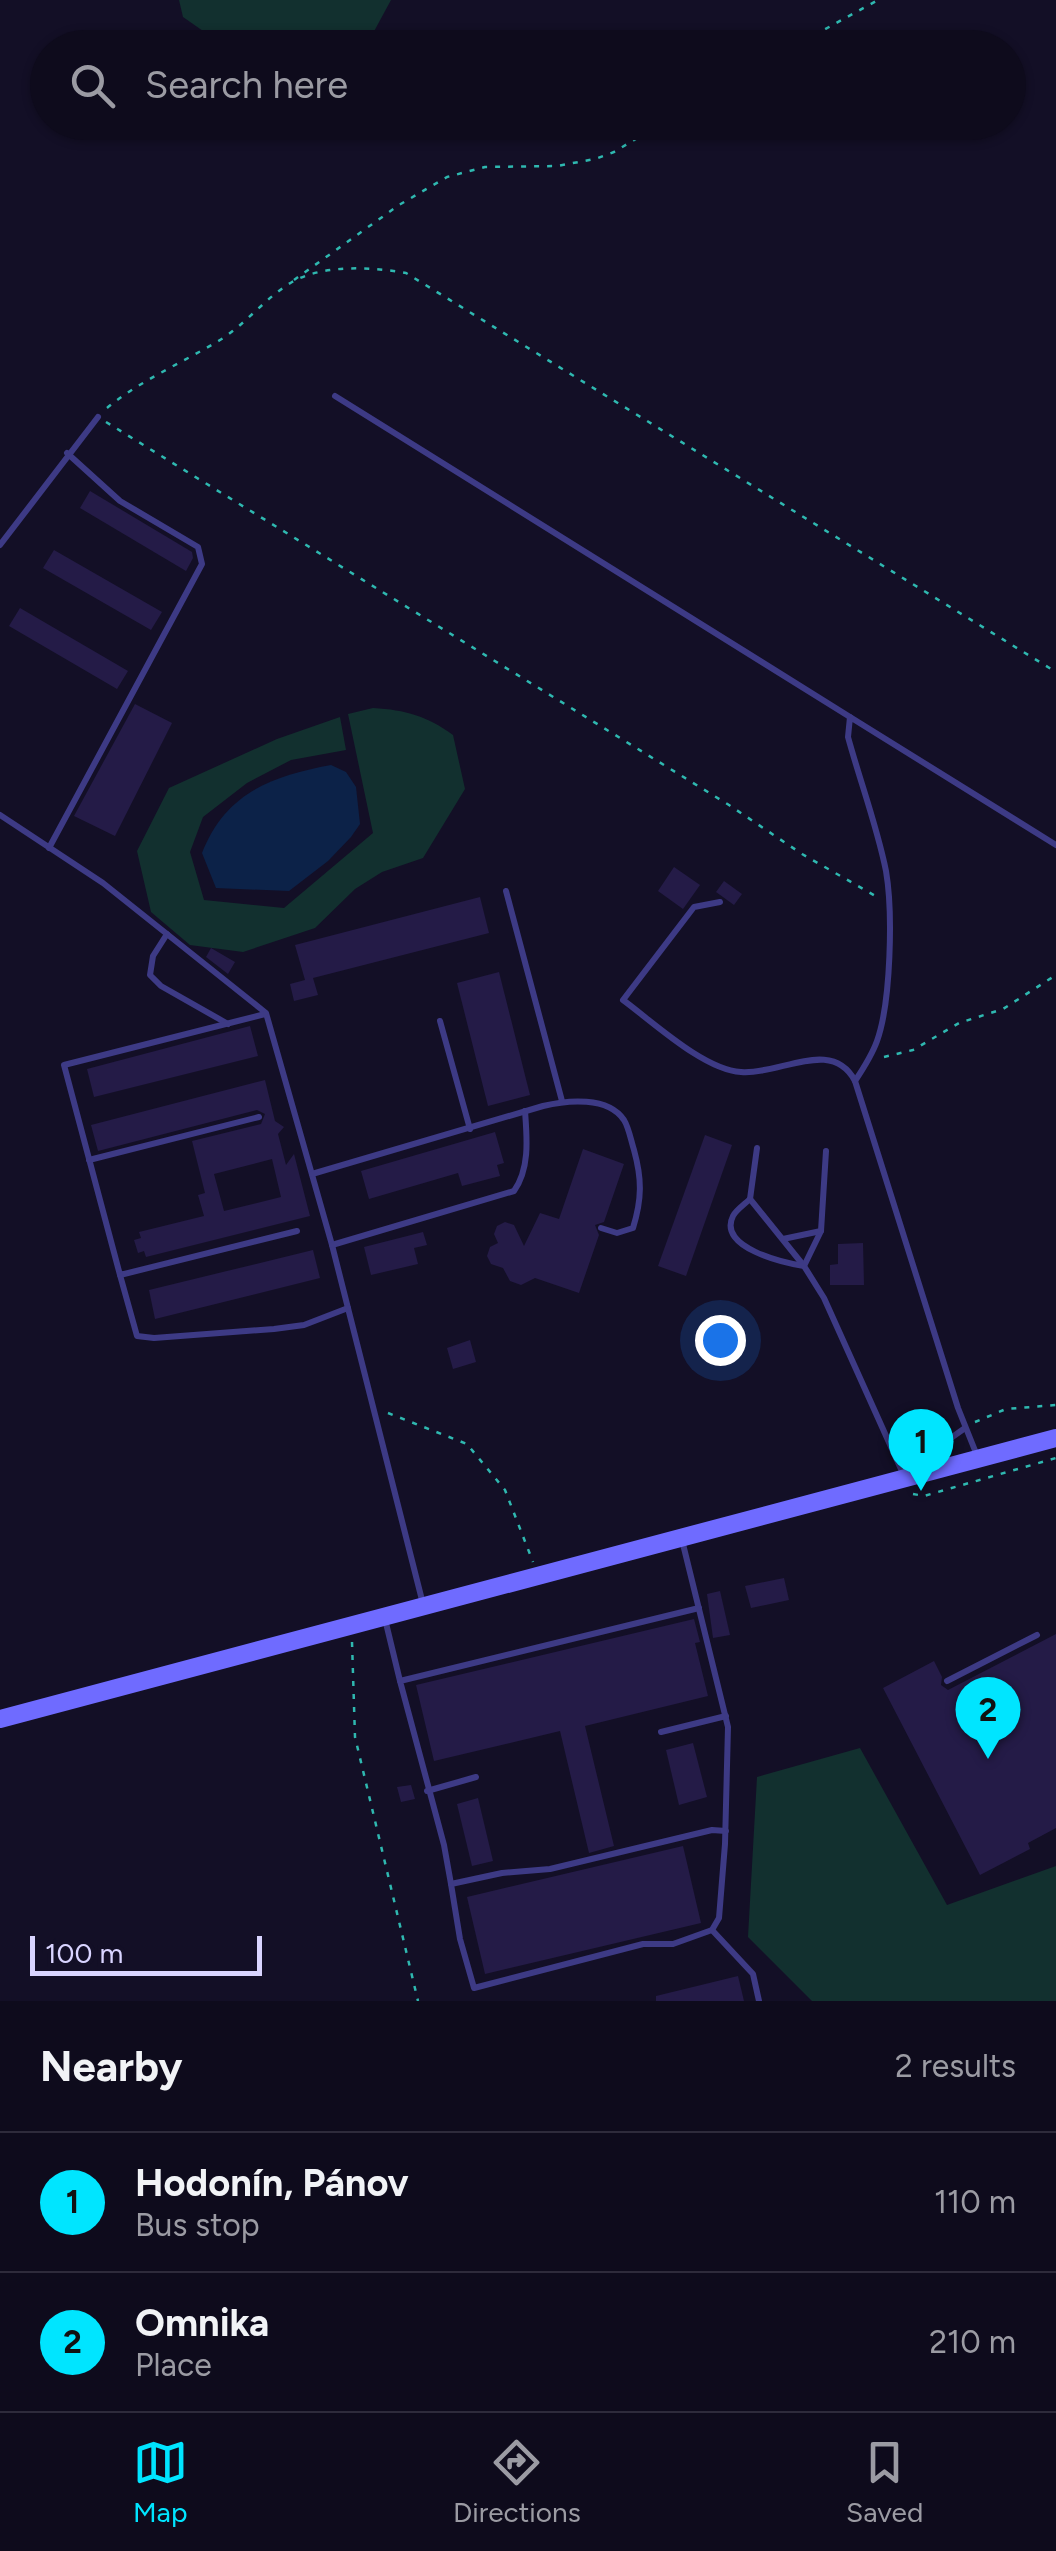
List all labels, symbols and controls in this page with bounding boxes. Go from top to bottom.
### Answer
search box [30,30,1026,140]
icon: search [65,58,120,113]
text: Search here [145,62,348,108]
your location [695,1315,746,1366]
pin: 1 [888,1408,954,1491]
pin: 2 [956,1676,1020,1759]
scale bar [30,1931,262,1976]
text: 100 m [45,1936,123,1970]
text: Nearby [40,2041,182,2092]
text: 2 results [895,2047,1016,2085]
text: Hodonín, Pánov [135,2160,409,2206]
text: 1 [66,2183,79,2221]
text: 110 m [934,2183,1016,2221]
text: Bus stop [135,2206,260,2244]
text: Omnika [135,2300,269,2346]
text: 2 [63,2323,82,2361]
text: 210 m [929,2323,1016,2361]
text: Place [135,2346,212,2384]
tab: Map [133,2435,188,2529]
tab: Directions [453,2435,581,2529]
tab: Saved [846,2435,923,2529]

